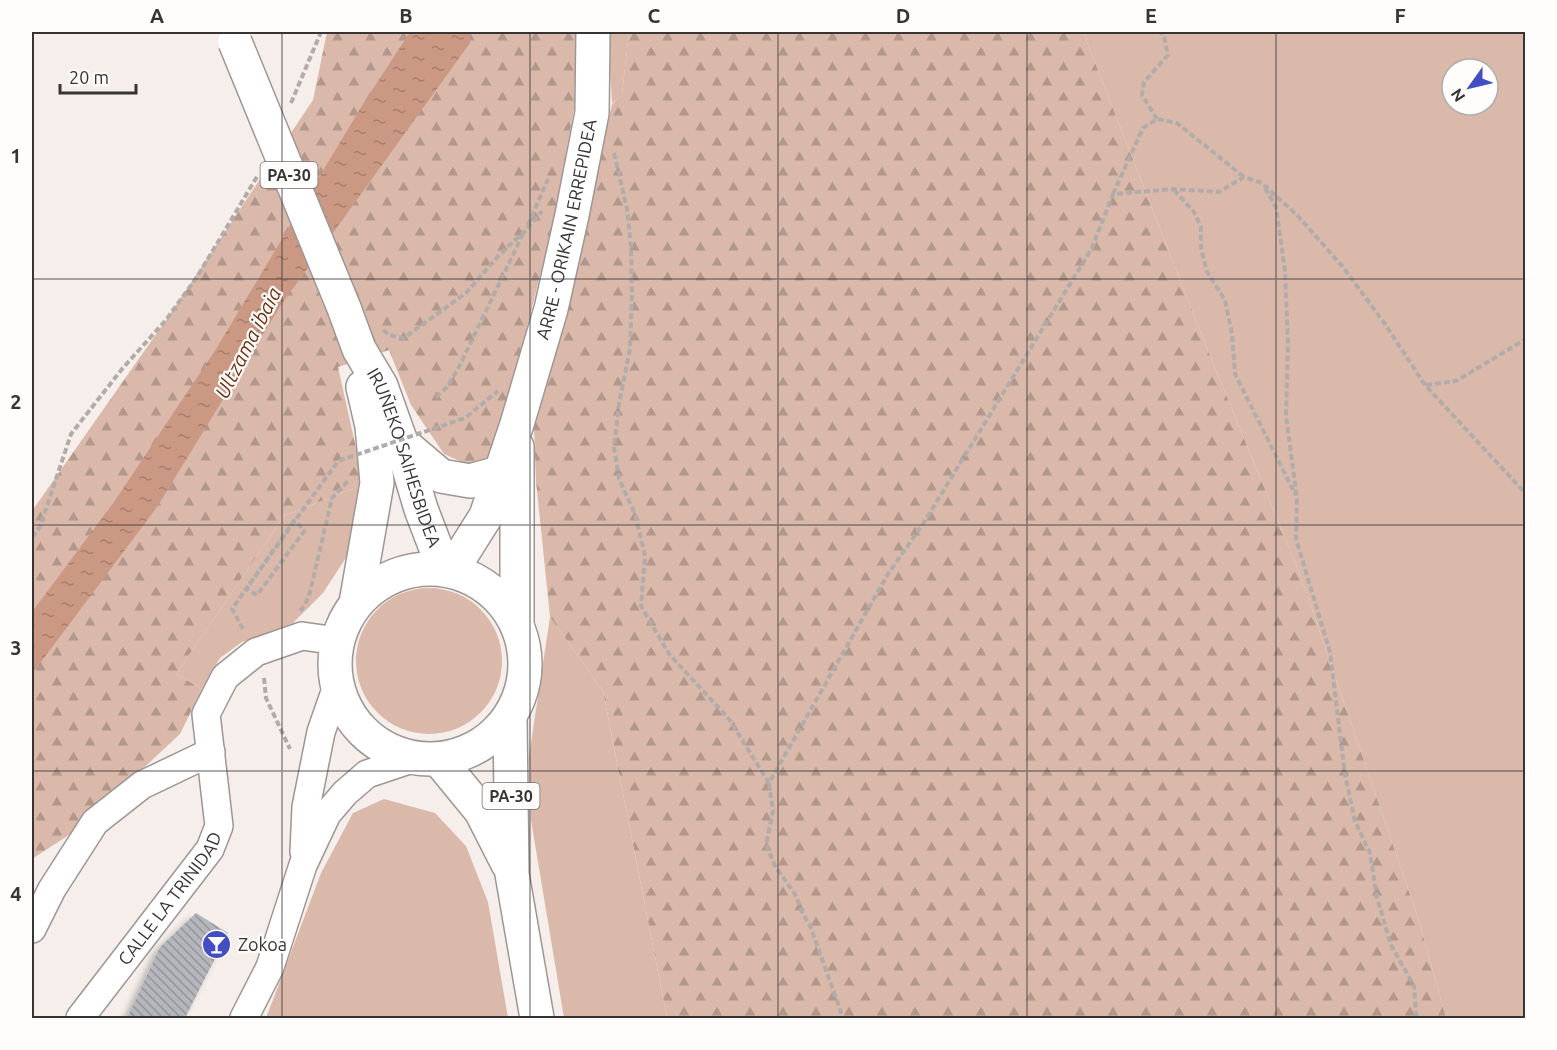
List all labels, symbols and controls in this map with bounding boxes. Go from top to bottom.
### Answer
text: A [150,4,164,27]
text: B [399,4,413,27]
text: C [648,4,661,27]
text: D [896,4,910,27]
text: E [1145,4,1157,27]
text: F [1394,4,1406,27]
scale bar [60,57,136,95]
north arrow [1440,57,1500,117]
text: 20 m [69,67,109,87]
text: N [1447,85,1468,105]
street label: ARRE - ORIKAIN ERREPIDEA [532,117,600,342]
text: 1 [10,144,22,167]
road number: PA-30 [260,162,318,188]
water label: Ultzama ibaia [210,283,285,402]
street label: IRUÑEKO SAIHESBIDEA [364,364,446,550]
text: 2 [10,390,22,413]
text: 3 [10,636,22,659]
road number: PA-30 [482,783,540,809]
street label: CALLE LA TRINIDAD [113,829,225,969]
text: 4 [10,882,22,905]
bar icon: Zokoa [201,929,233,961]
place label: Zokoa [238,934,287,954]

